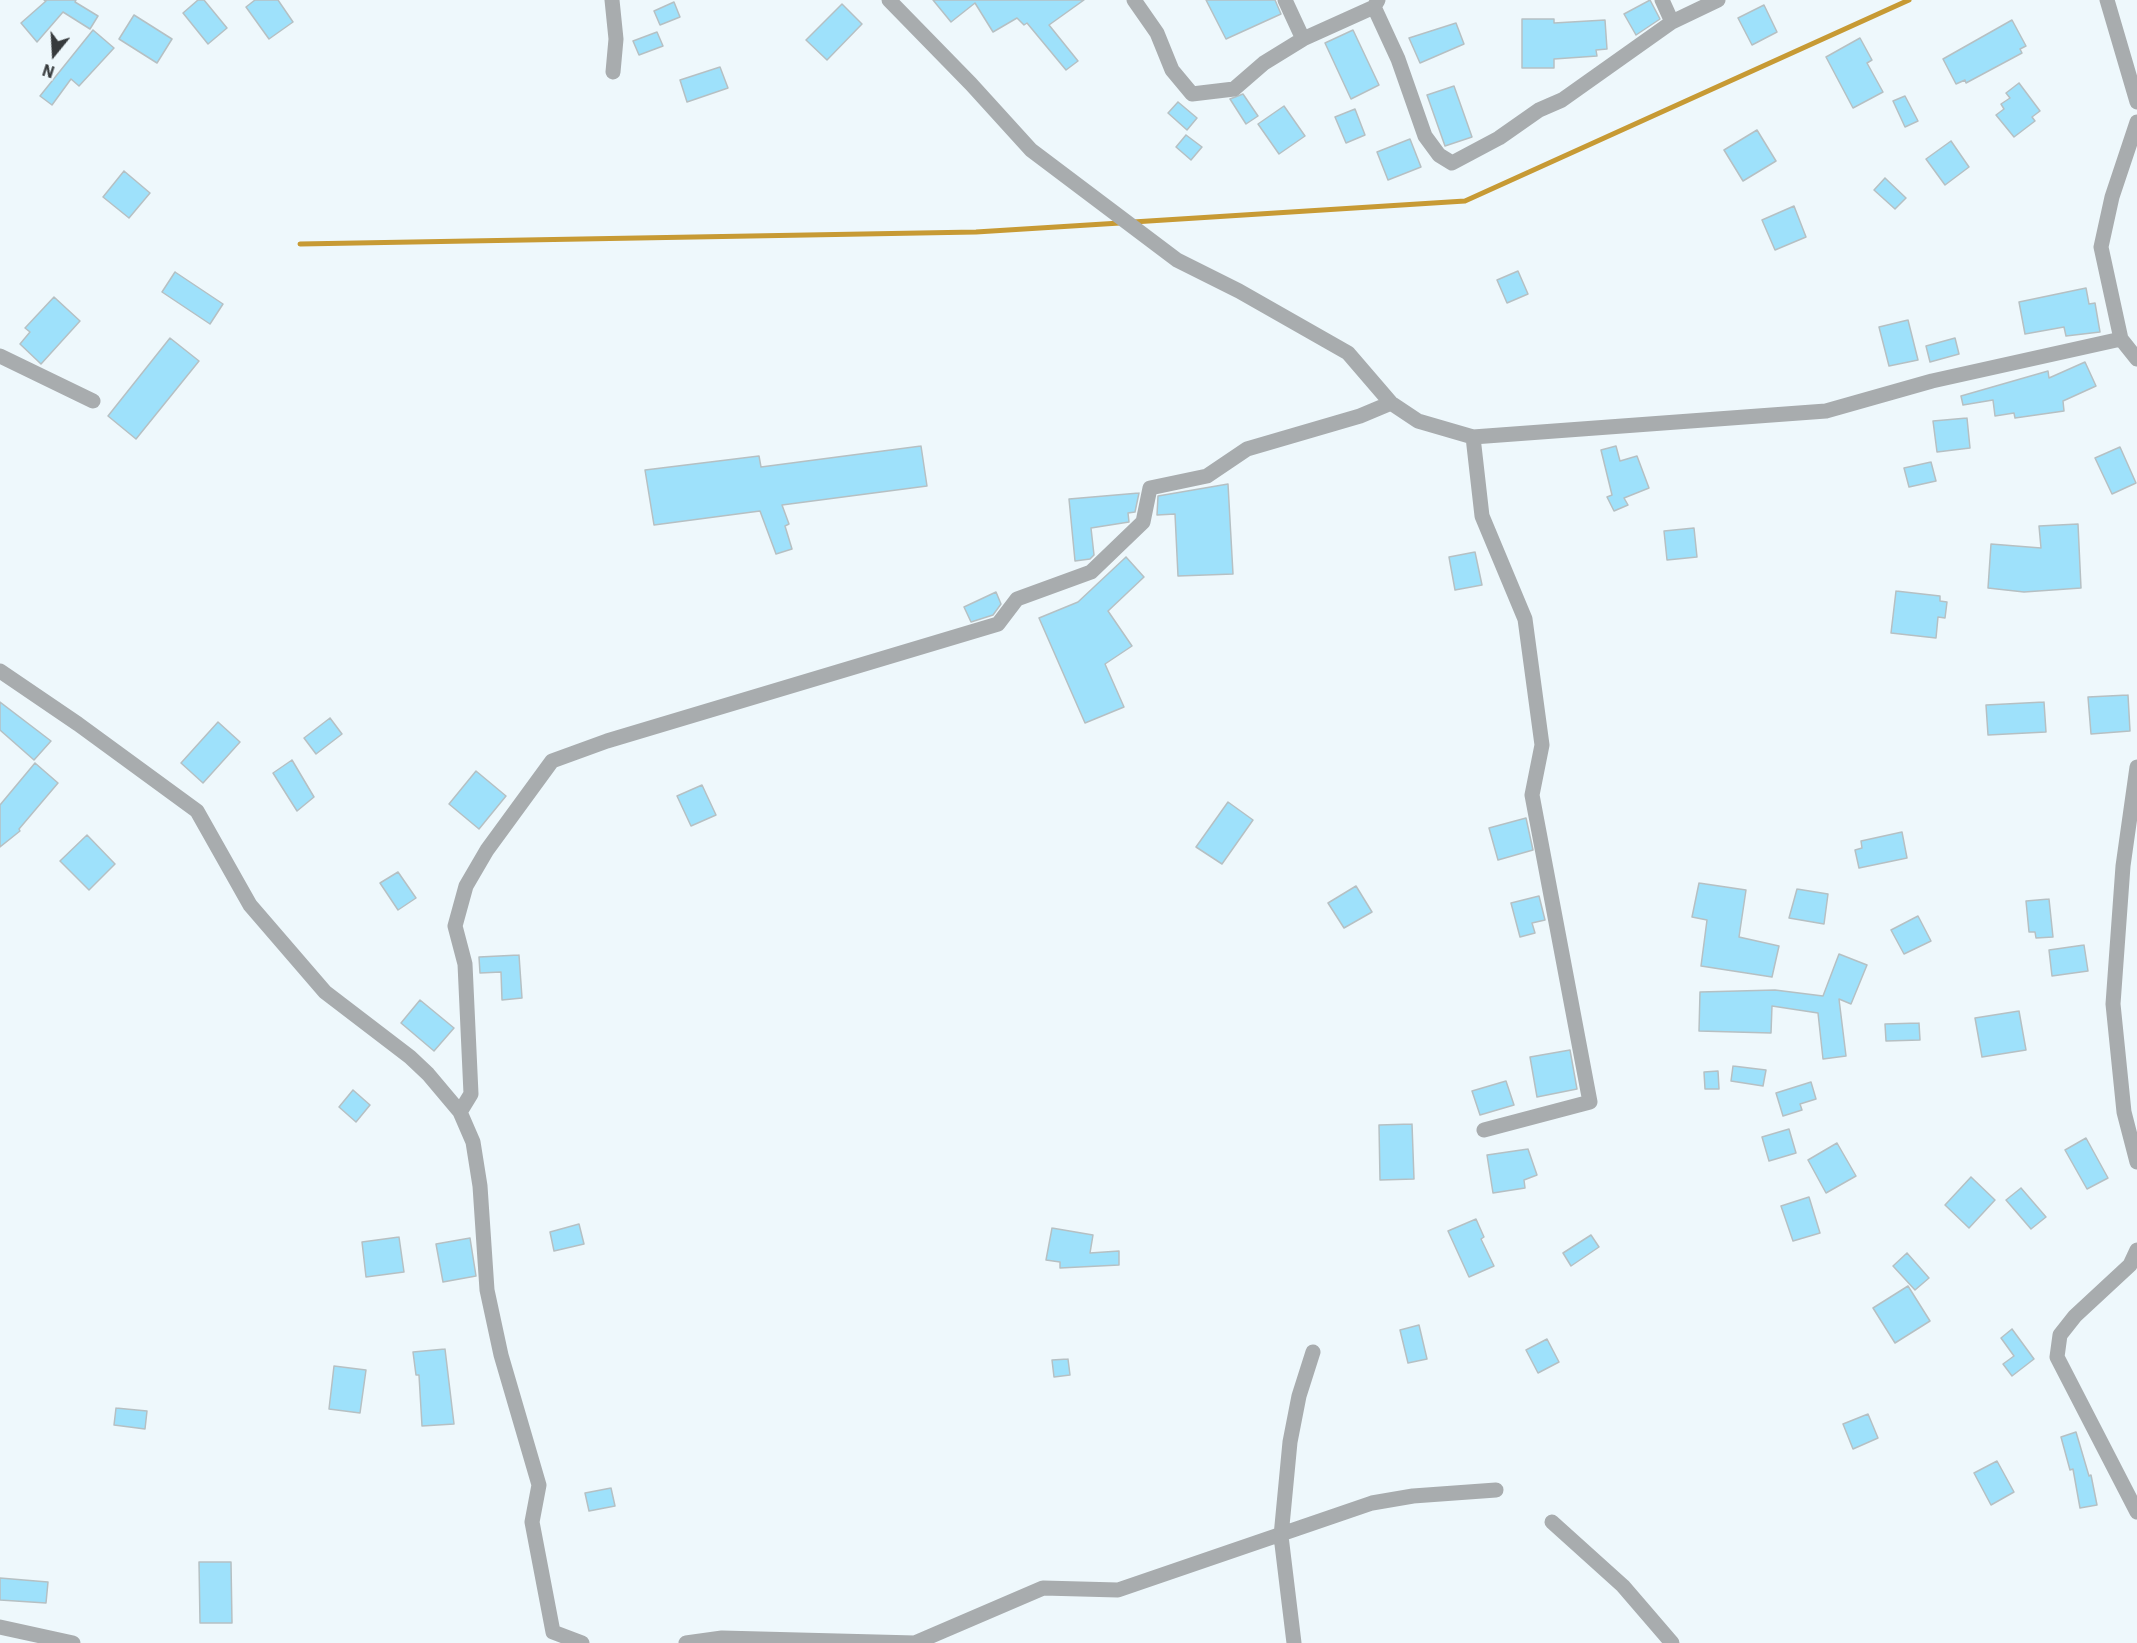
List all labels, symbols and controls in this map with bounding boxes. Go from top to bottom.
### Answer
north arrow [24,24,84,84]
text: N [40,60,57,82]

